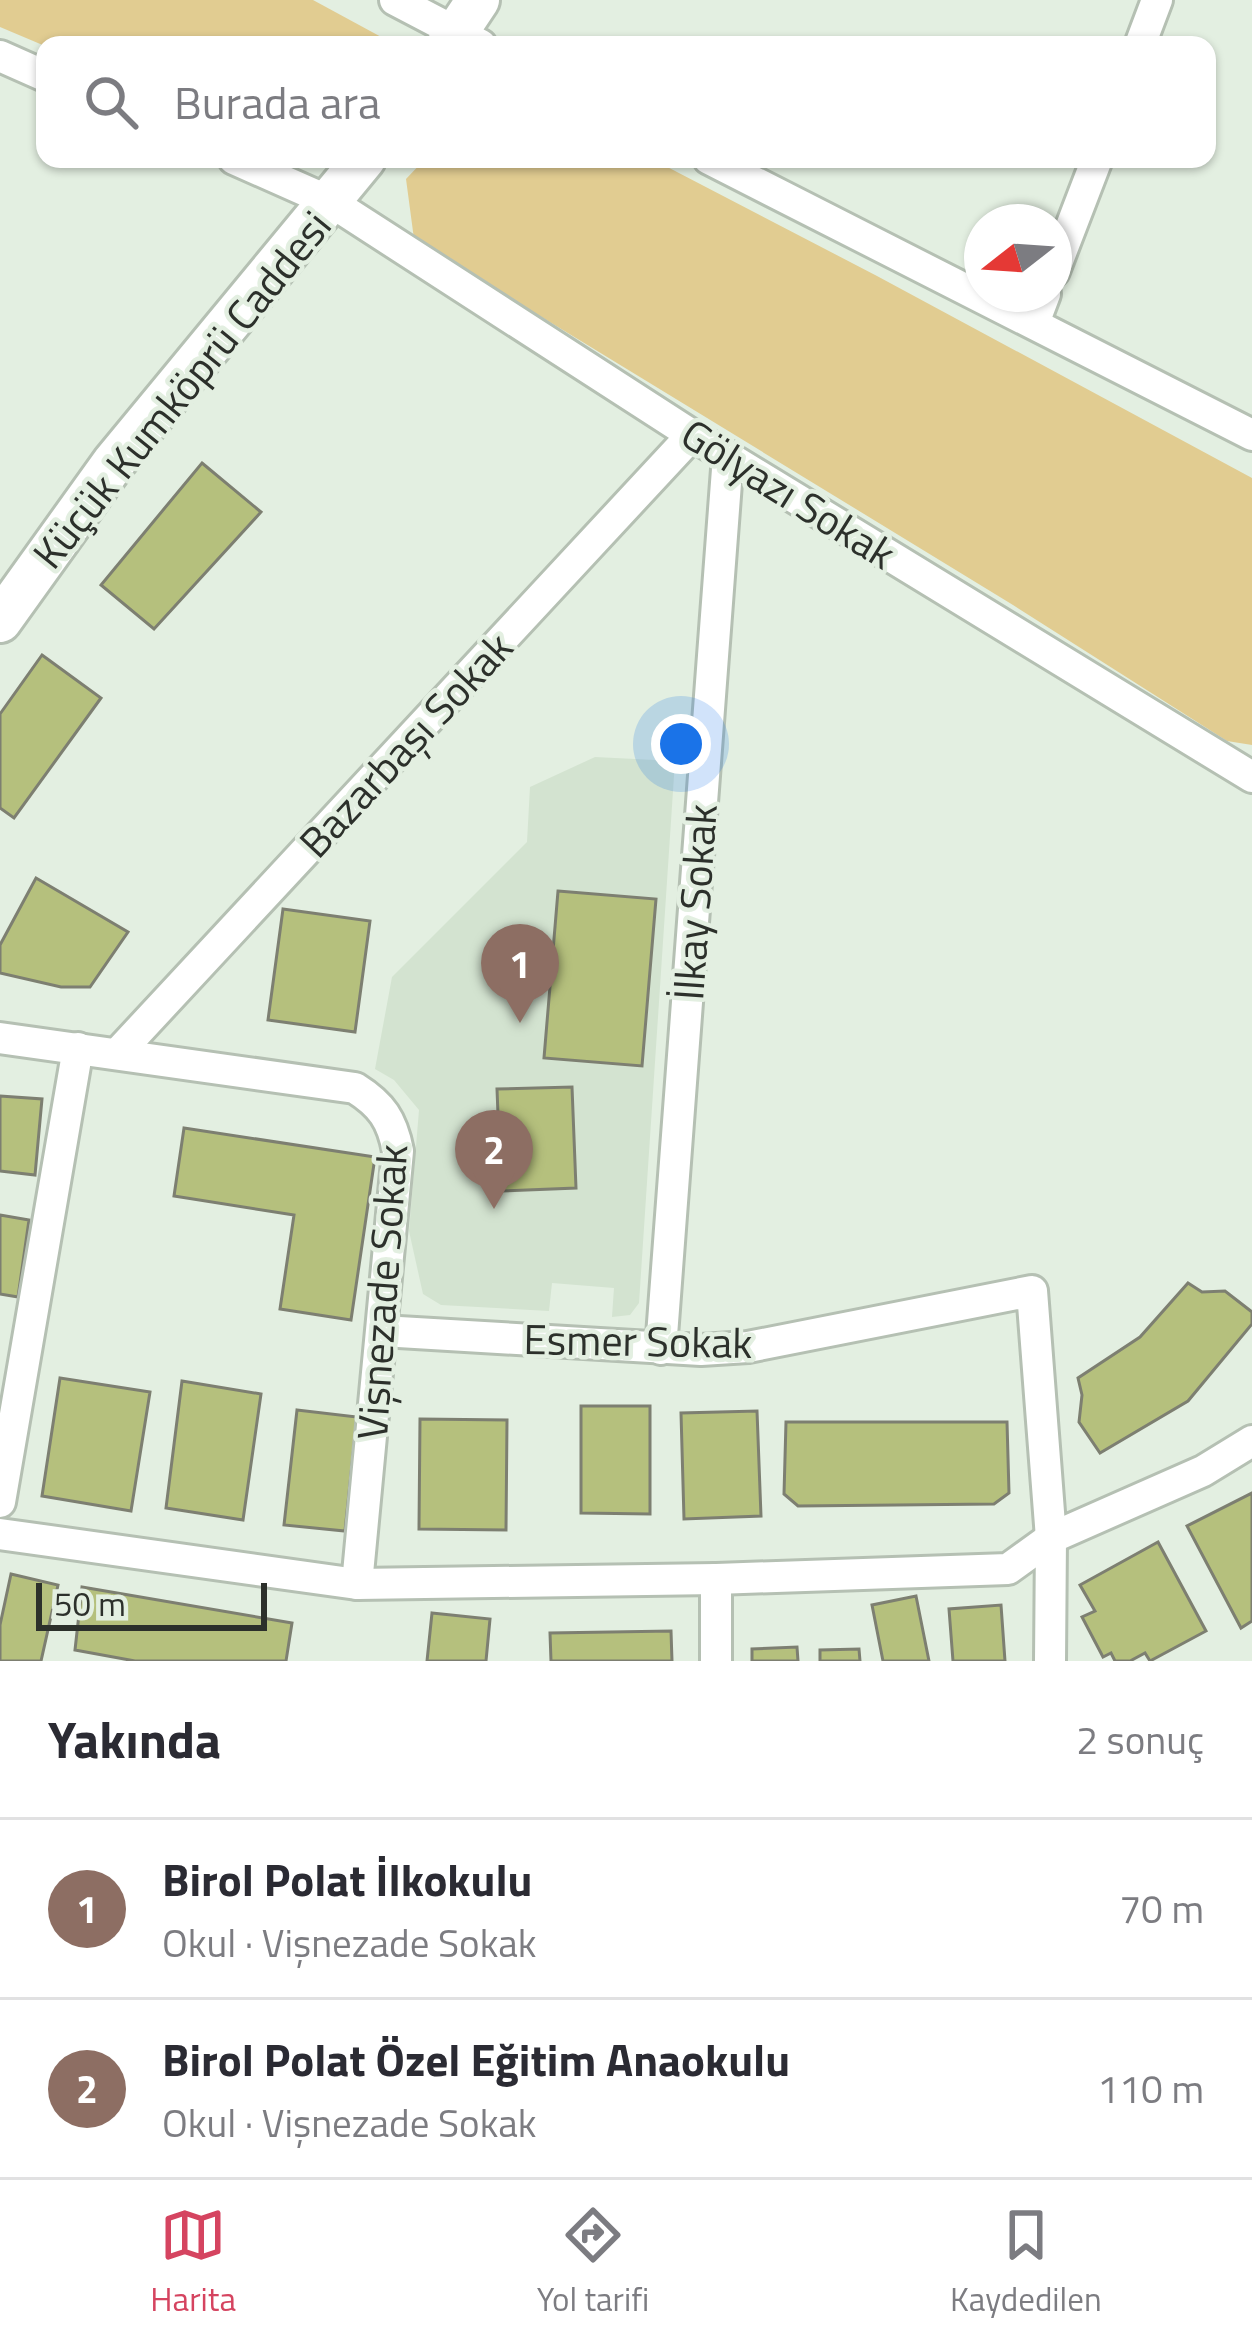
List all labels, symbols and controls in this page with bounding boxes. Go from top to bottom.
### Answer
search box [36,36,1216,168]
text: Burada ara [174,68,381,136]
icon: search [78,69,144,135]
street label: Küçük Kumköprü Caddesi [16,196,346,582]
north arrow [964,204,1072,312]
street label: Gölyazı Sokak [669,402,909,584]
street label: Bazarbaşı Sokak [283,617,527,871]
your location [651,714,711,774]
street label: İlkay Sokak [655,802,733,1002]
pin: 1 [481,924,559,1023]
pin: 2 [455,1110,533,1209]
street label: Vişnezade Sokak [339,1142,423,1442]
street label: Esmer Sokak [523,1306,753,1374]
scale bar [36,1577,267,1630]
text: 50 m [54,1579,126,1629]
text: Yakında [48,1700,221,1778]
text: 2 sonuç [1076,1710,1204,1769]
text: Birol Polat İlkokulu [162,1845,532,1913]
text: 1 [76,1879,98,1938]
text: 70 m [1119,1879,1204,1938]
text: Okul · Vişnezade Sokak [162,1913,536,1972]
text: Birol Polat Özel Eğitim Anaokulu [162,2025,790,2093]
text: 2 [76,2059,98,2118]
text: 110 m [1097,2059,1204,2118]
text: Okul · Vişnezade Sokak [162,2093,536,2152]
tab: Harita [150,2202,236,2324]
tab: Yol tarifi [537,2202,649,2324]
tab: Kaydedilen [950,2202,1102,2324]

